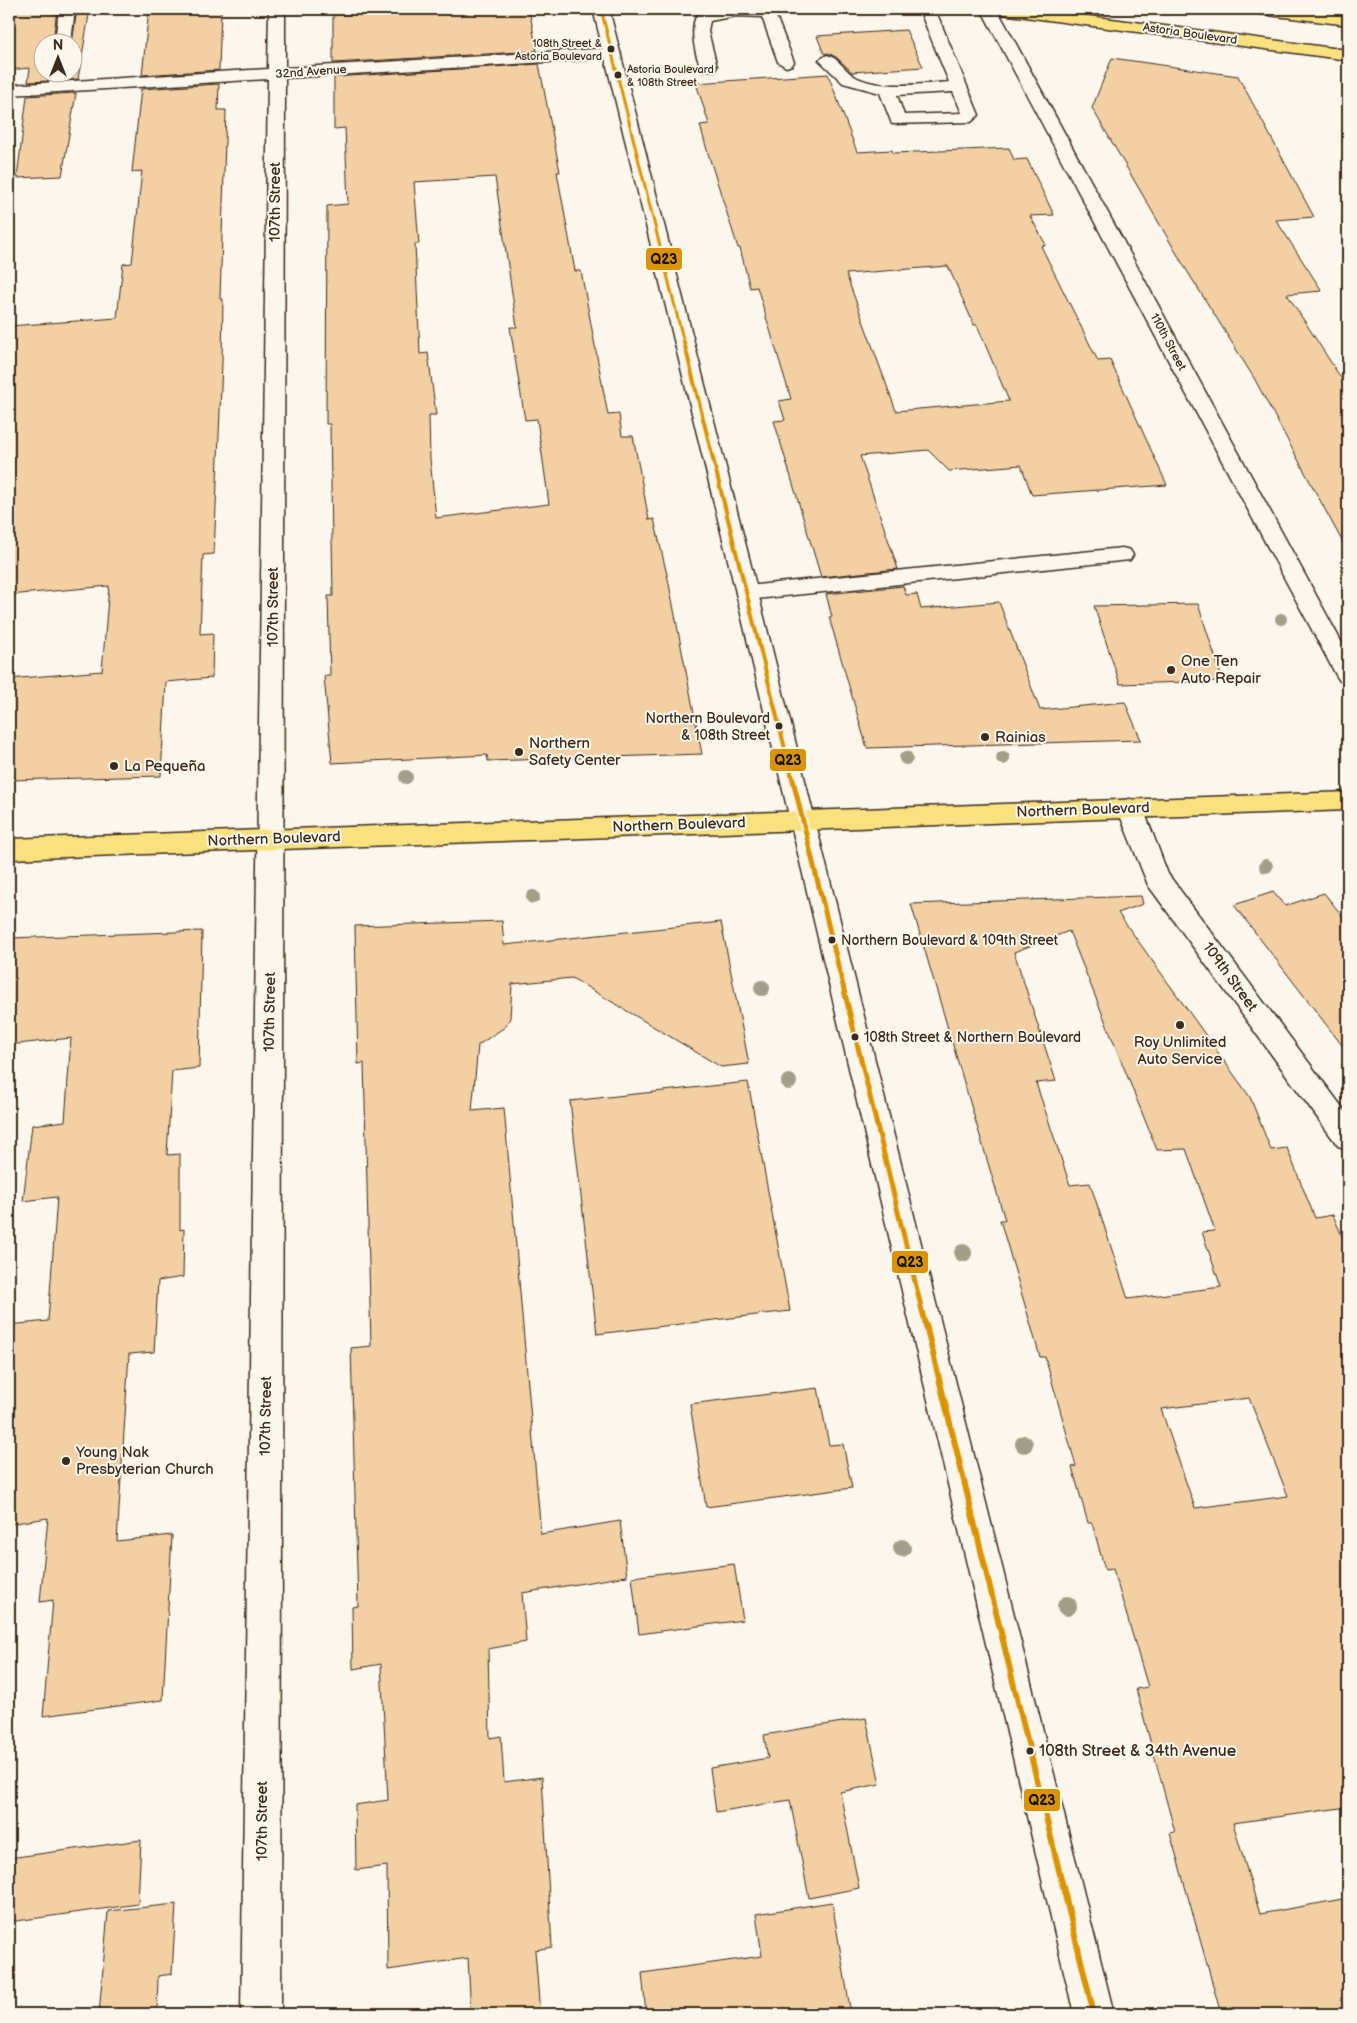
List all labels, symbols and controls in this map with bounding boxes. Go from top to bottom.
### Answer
street label: Astoria Boulevard [1142,20,1238,48]
north arrow [32,32,82,82]
text: N [53,37,63,54]
place label: 108th Street & Astoria Boulevard [515,37,602,63]
marker: 108th Street & Astoria Boulevard [606,44,616,54]
street label: 32nd Avenue [275,62,347,82]
place label: Astoria Boulevard & 108th Street [627,63,714,89]
marker: Astoria Boulevard & 108th Street [613,70,623,80]
street label: 107th Street [266,162,285,242]
line badge: Q23 [645,247,683,271]
text: Q23 [651,251,677,268]
street label: 110th Street [1147,311,1189,373]
street label: 107th Street [264,567,283,647]
place label: One Ten Auto Repair [1181,652,1261,688]
marker: One Ten Auto Repair [1165,664,1177,676]
place label: Northern Boulevard & 108th Street [645,710,771,744]
marker: Northern Boulevard & 108th Street [774,721,784,731]
place label: Rainias [995,728,1046,747]
marker: Rainias [979,731,991,743]
place label: Northern Safety Center [529,734,621,770]
marker: Northern Safety Center [513,746,525,758]
line badge: Q23 [769,748,807,772]
text: Q23 [775,752,801,769]
place label: La Pequeña [124,757,205,776]
marker: La Pequeña [108,760,120,772]
street label: Northern Boulevard [1016,798,1150,822]
street label: Northern Boulevard [612,813,746,837]
street label: Northern Boulevard [207,827,341,851]
place label: Northern Boulevard & 109th Street [841,932,1059,949]
marker: Northern Boulevard & 109th Street [827,935,837,945]
street label: 109th Street [1198,939,1262,1016]
street label: 107th Street [260,972,280,1052]
marker: Roy Unlimited Auto Service [1174,1019,1186,1031]
place label: 108th Street & Northern Boulevard [864,1029,1081,1046]
marker: 108th Street & Northern Boulevard [850,1032,860,1042]
place label: Roy Unlimited Auto Service [1134,1033,1226,1069]
line badge: Q23 [891,1250,929,1274]
text: Q23 [897,1254,923,1271]
street label: 107th Street [256,1376,276,1456]
place label: Young Nak Presbyterian Church [75,1443,214,1479]
marker: Young Nak Presbyterian Church [60,1455,72,1467]
place label: 108th Street & 34th Avenue [1039,1742,1237,1761]
marker: 108th Street & 34th Avenue [1025,1746,1035,1756]
street label: 107th Street [253,1781,272,1861]
line badge: Q23 [1023,1788,1061,1812]
text: Q23 [1029,1792,1055,1809]

